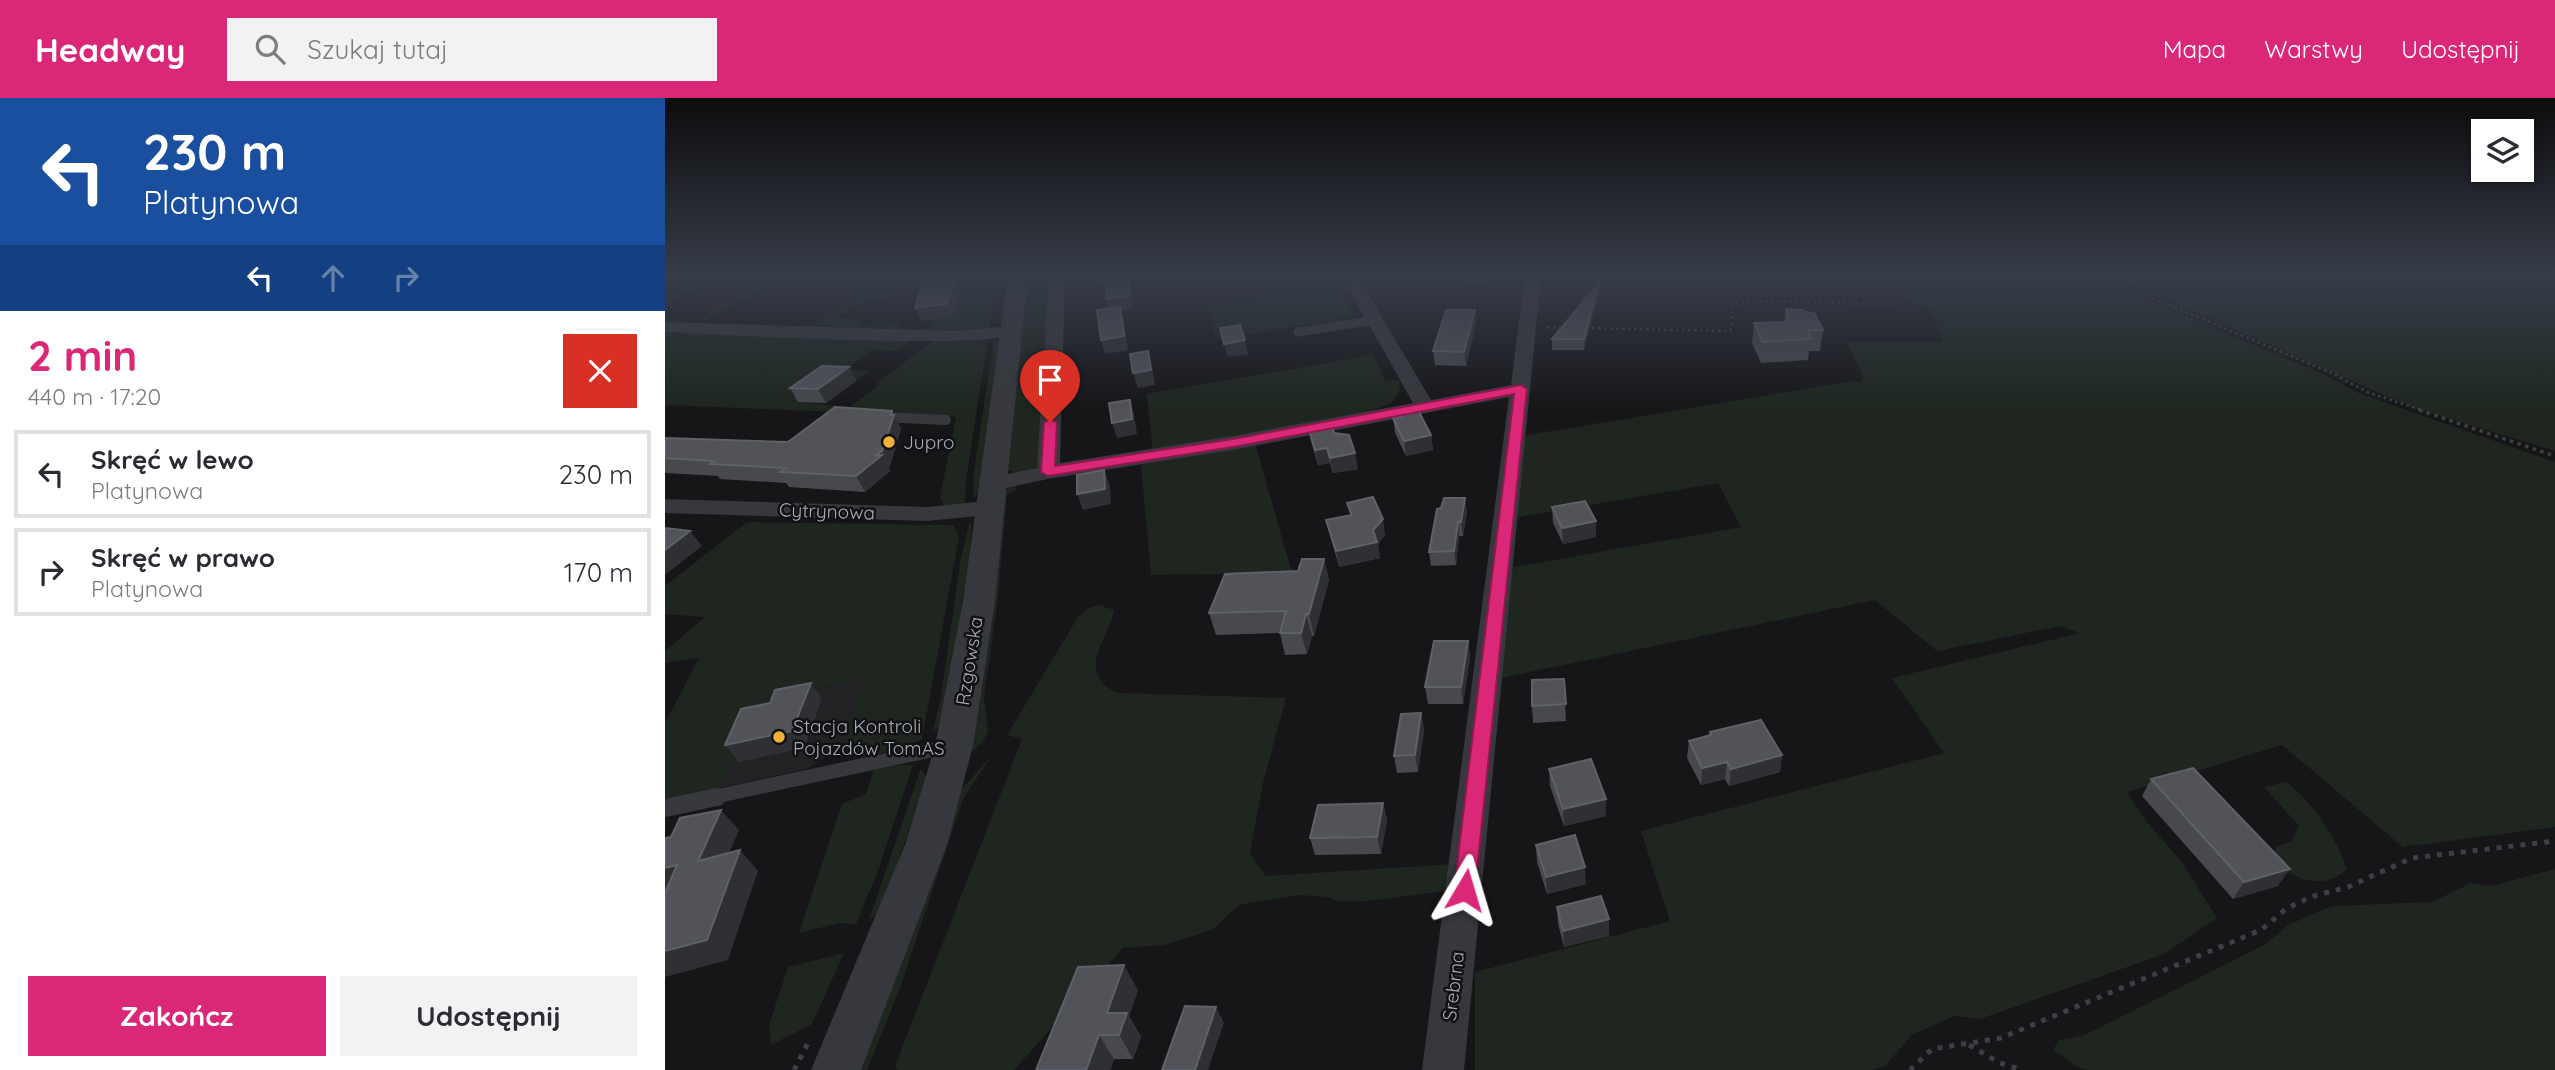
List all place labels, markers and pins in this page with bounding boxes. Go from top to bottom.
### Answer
pin [1020,350,1080,422]
place label: Jupro [903,430,955,454]
marker: Jupro [881,434,897,450]
place label: Stacja Kontroli Pojazdów TomAS [793,714,945,760]
marker: Stacja Kontroli Pojazdów TomAS [771,729,787,745]

